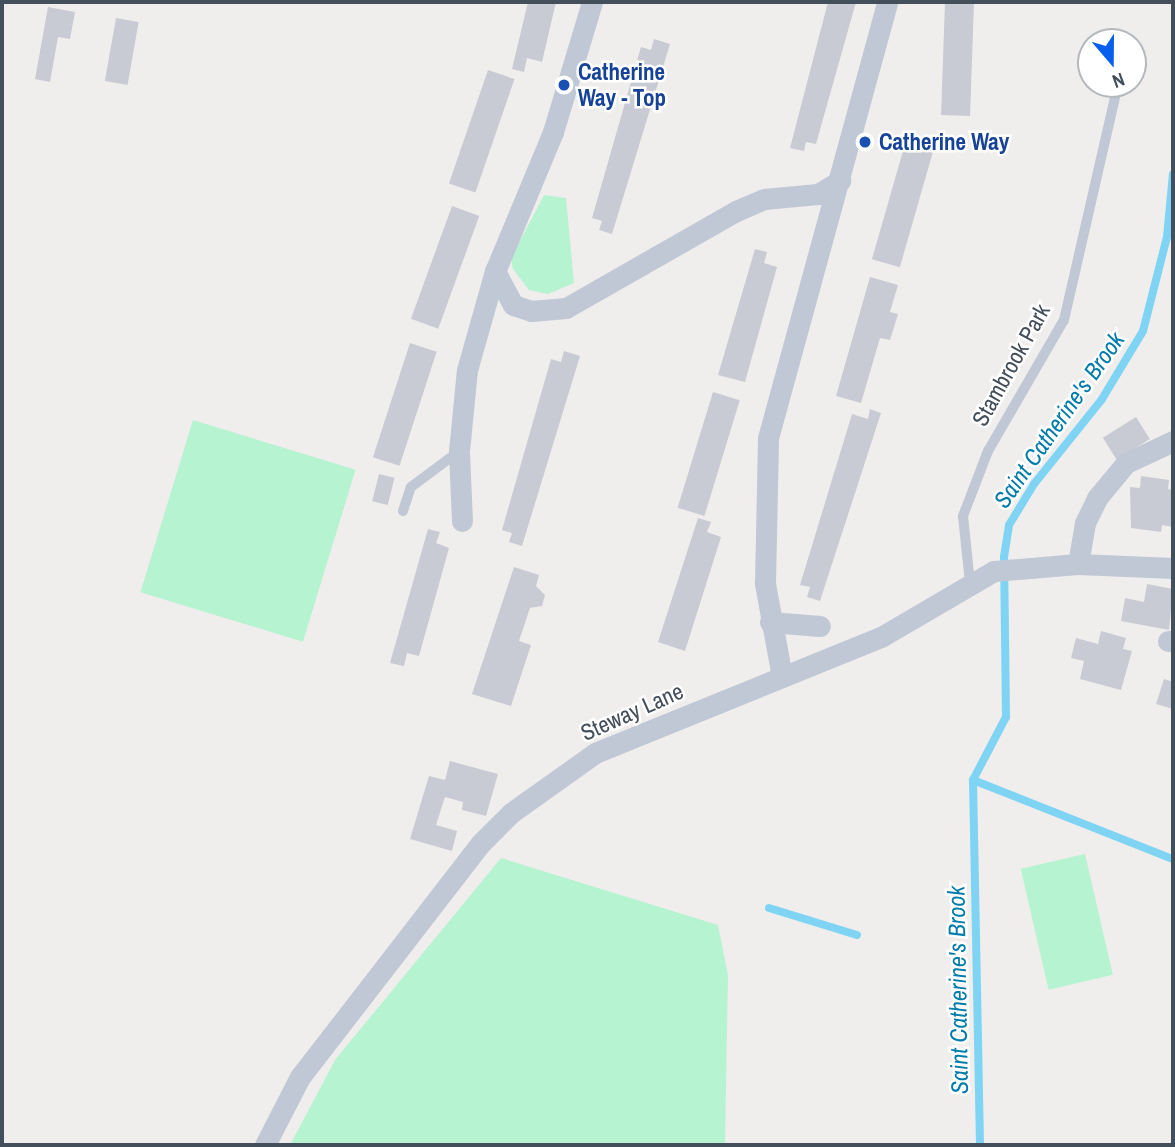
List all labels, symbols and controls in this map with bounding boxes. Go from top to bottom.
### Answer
north arrow [1077,28,1147,98]
place label: Catherine Way - Top [578,58,666,112]
text: N [1109,67,1128,95]
marker: Catherine Way - Top [556,77,572,93]
place label: Catherine Way [879,128,1009,156]
marker: Catherine Way [857,134,873,150]
street label: Stambrook Park [966,299,1056,431]
water label: Saint Catherine's Brook [987,326,1131,514]
street label: Steway Lane [577,677,687,747]
water label: Saint Catherine's Brook [942,886,974,1094]

